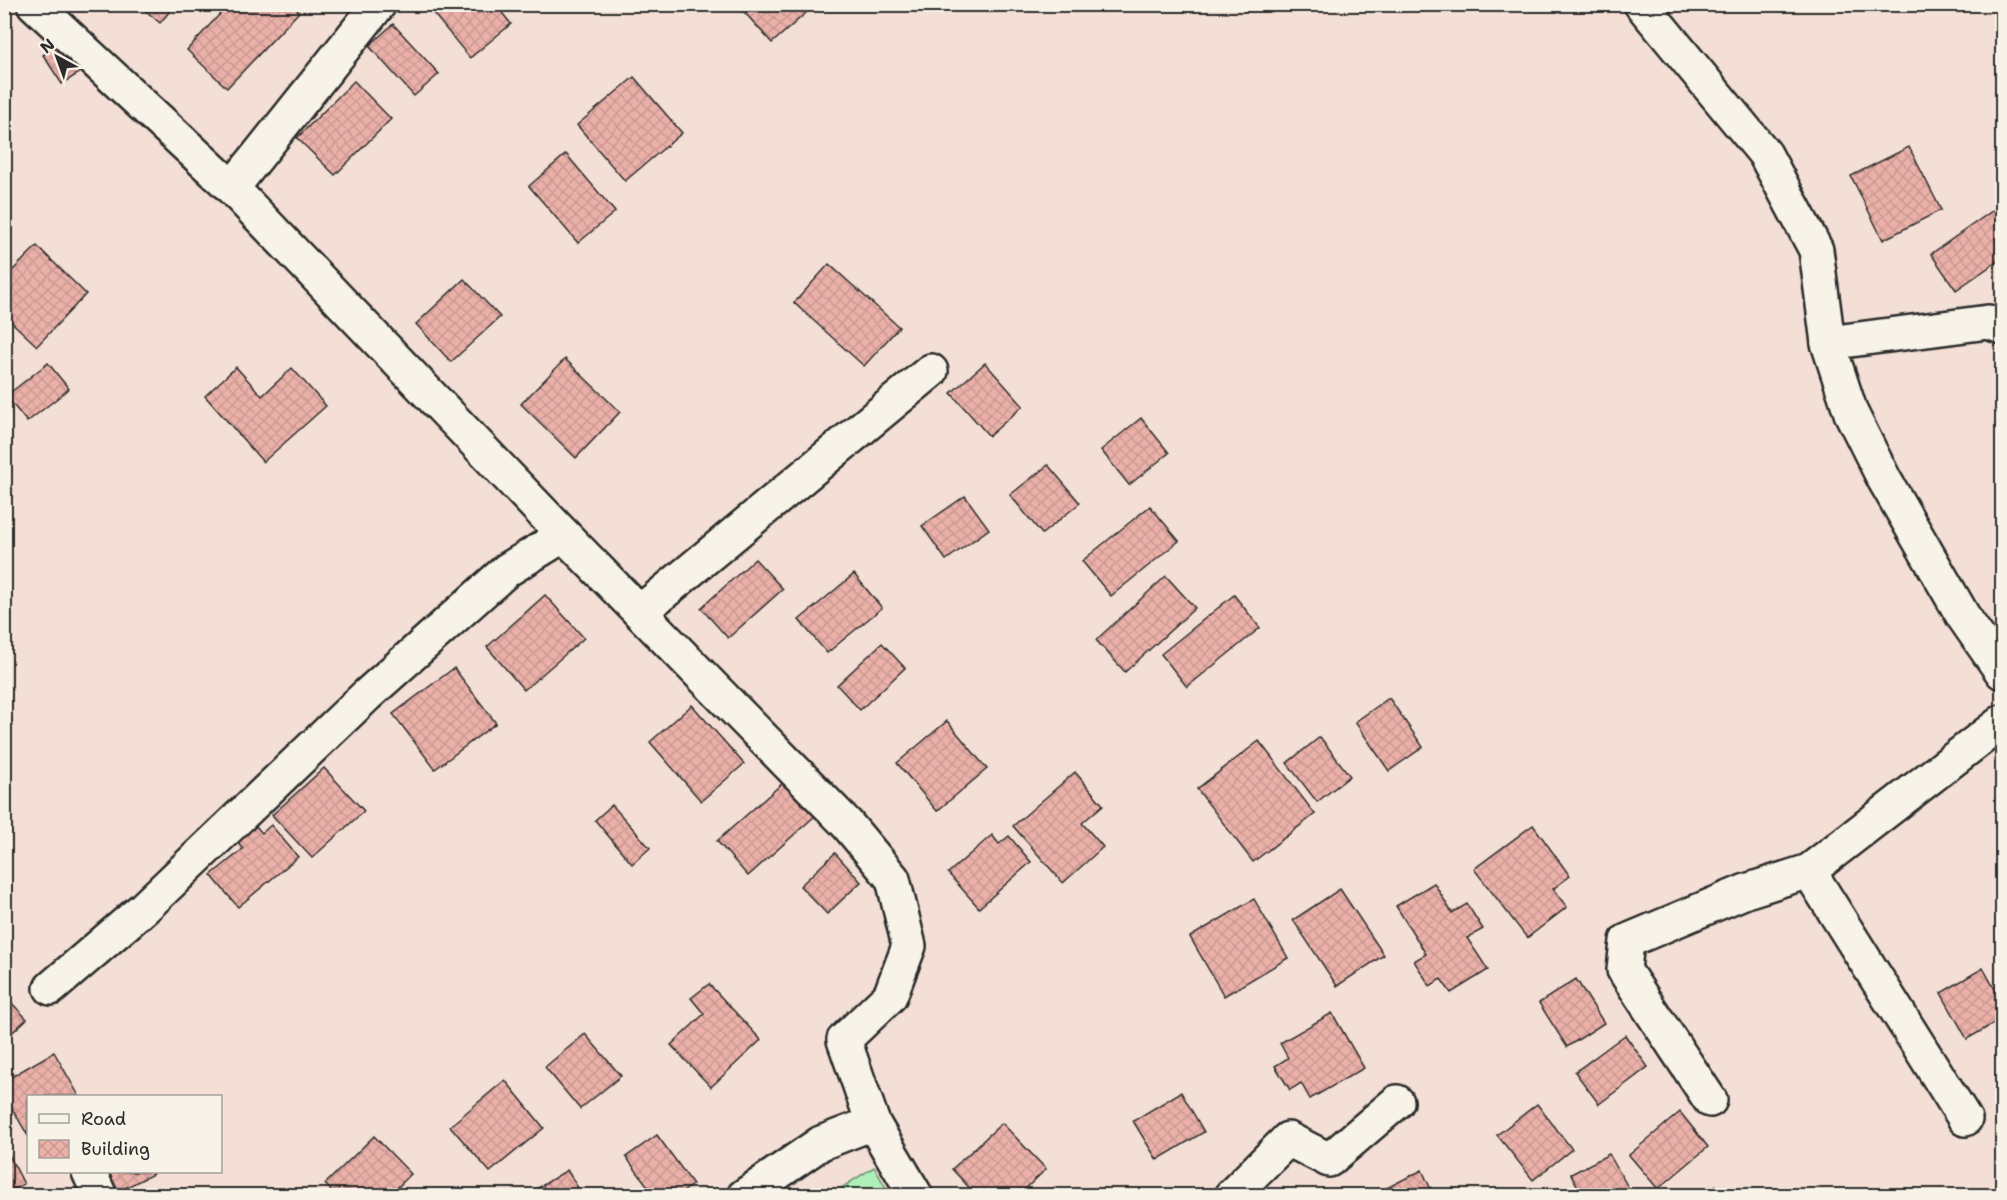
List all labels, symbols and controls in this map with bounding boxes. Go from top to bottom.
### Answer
north arrow [27,27,87,87]
text: N [36,34,59,58]
legend [27,1095,222,1173]
text: Road [81,1107,126,1131]
text: Building [81,1137,150,1161]

